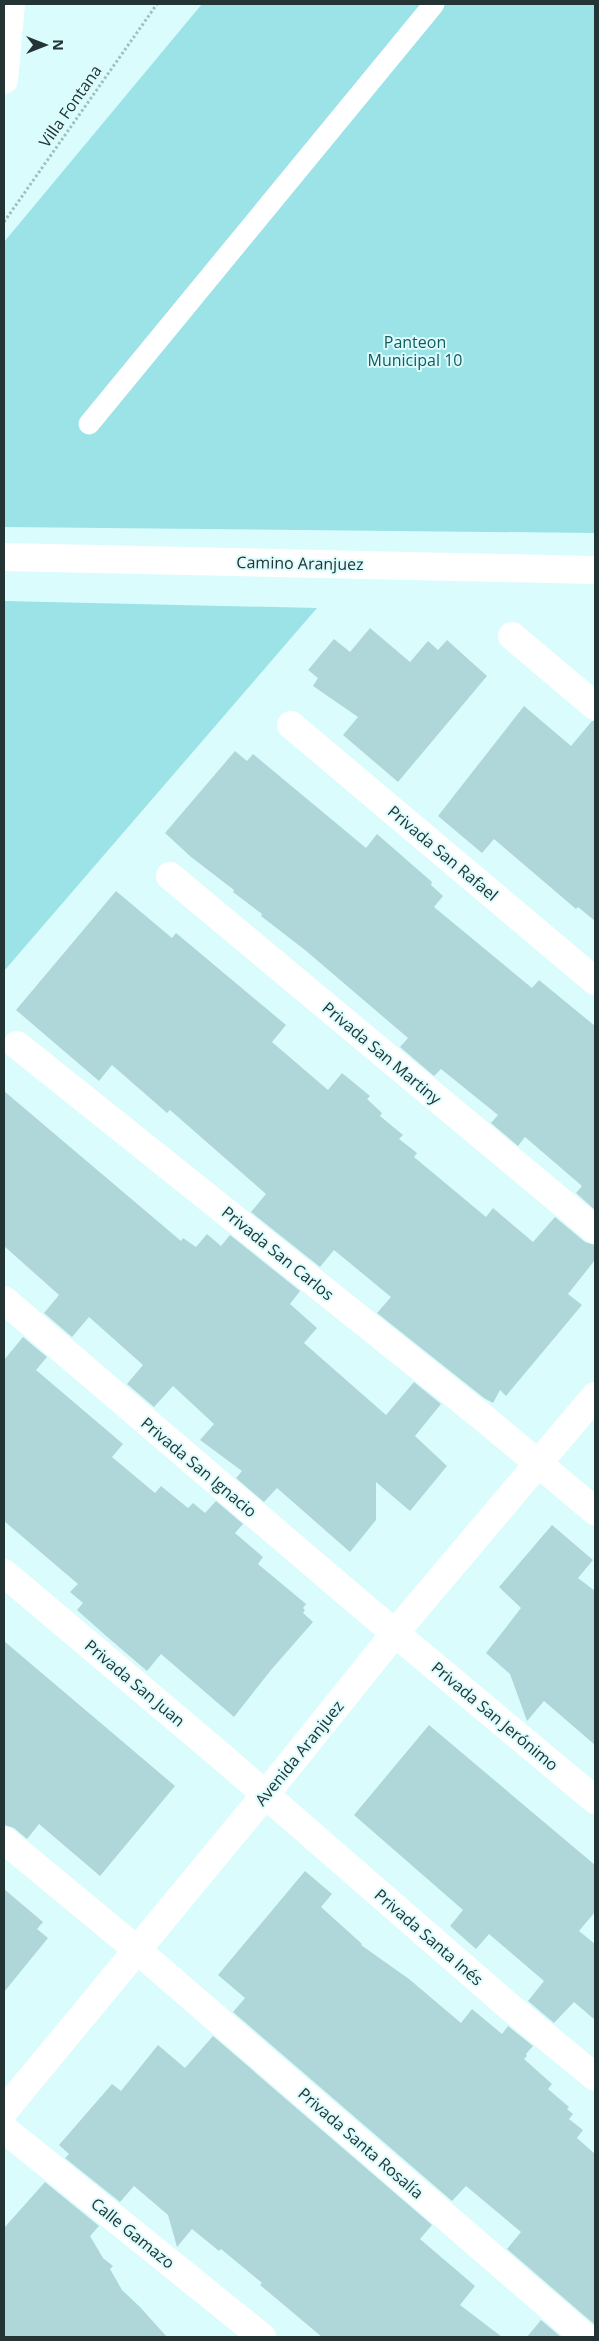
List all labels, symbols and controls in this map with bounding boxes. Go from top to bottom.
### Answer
north arrow [20,20,70,70]
text: N [49,39,68,51]
street label: Villa Fontana [34,60,106,152]
park label: Panteon Municipal 10 [368,331,462,371]
street label: Camino Aranjuez [236,551,364,575]
street label: Privada San Rafael [383,800,503,906]
street label: Privada San Martiny [318,997,447,1110]
street label: Privada San Carlos [217,1201,339,1305]
street label: Privada San Ignacio [136,1412,262,1522]
street label: Privada San Juan [80,1635,190,1731]
street label: Privada San Jerónimo [427,1656,563,1776]
street label: Avenida Aranjuez [250,1696,348,1810]
street label: Privada Santa Inés [370,1884,488,1990]
street label: Privada Santa Rosalía [294,2082,428,2204]
street label: Calle Gamazo [87,2192,179,2274]

